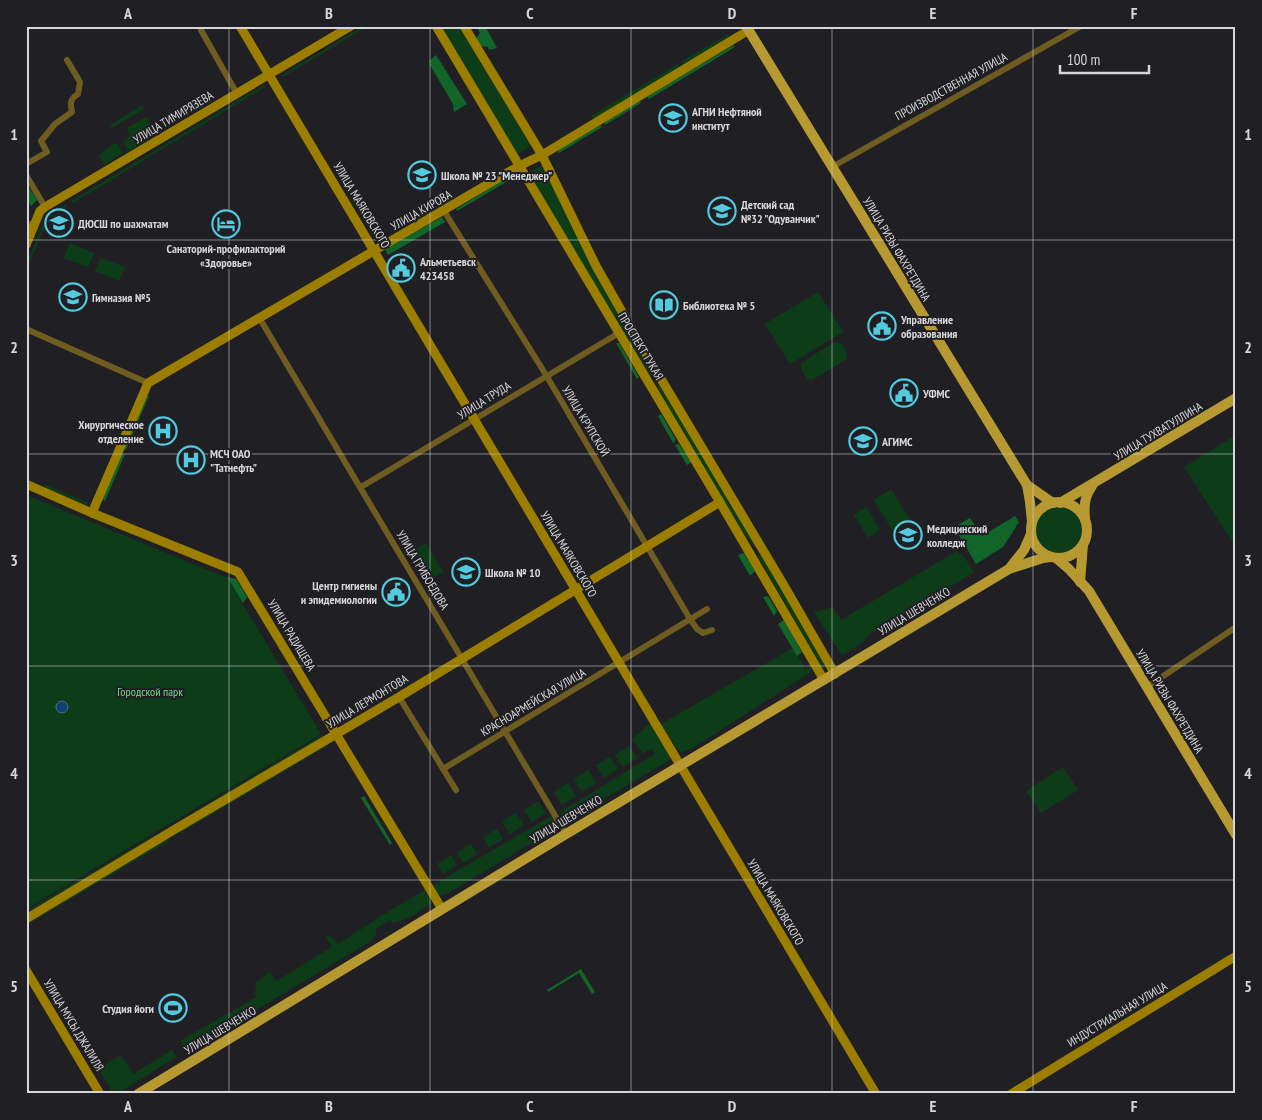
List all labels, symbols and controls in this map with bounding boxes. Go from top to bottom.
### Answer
text: A [123,3,133,23]
text: B [325,3,333,23]
text: C [526,3,534,23]
text: D [728,3,737,23]
text: E [930,3,937,23]
text: F [1131,3,1138,23]
scale bar [1060,42,1148,74]
street label: ПРОИЗВОДСТВЕННАЯ УЛИЦА [892,49,1010,123]
text: 100 m [1067,50,1100,69]
street label: УЛИЦА ТИМИРЯЗЕВА [130,87,216,147]
school or university icon: АГНИ Нефтяной институт [658,103,688,133]
place label: АГНИ Нефтяной институт [691,104,762,133]
text: 1 [10,124,18,144]
text: 1 [1244,124,1252,144]
street label: УЛИЦА МАЯКОВСКОГО [330,159,394,251]
school or university icon: Школа № 23 "Менеджер" [407,160,437,190]
place label: Школа № 23 "Менеджер" [441,168,552,183]
street label: УЛИЦА КИРОВА [388,186,454,233]
street label: УЛИЦА РИЗЫ ФАХРЕТДИНА [860,194,934,304]
school or university icon: Детский сад №32 "Одуванчик" [707,196,737,226]
place label: Детский сад №32 "Одуванчик" [741,197,820,226]
school or university icon: ДЮСШ по шахматам [44,208,74,238]
hotel icon: Санаторий-профилакторий «Здоровье» [211,209,241,239]
place label: ДЮСШ по шахматам [78,216,169,231]
place label: Санаторий-профилакторий «Здоровье» [167,241,285,270]
public building icon: Альметьевск 423458 [386,253,416,283]
place label: Альметьевск 423458 [419,254,476,283]
school or university icon: Гимназия №5 [58,282,88,312]
place label: Гимназия №5 [92,290,151,305]
library icon: Библиотека № 5 [649,290,679,320]
place label: Библиотека № 5 [683,298,755,313]
street label: ПРОСПЕКТ ТУКАЯ [615,310,667,382]
public building icon: Управление образования [867,311,897,341]
place label: Управление образования [900,312,957,341]
text: 2 [10,337,18,357]
text: 2 [1244,337,1252,357]
street label: УЛИЦА ТРУДА [455,378,514,422]
public building icon: УФМС [889,378,919,408]
street label: УЛИЦА КРУПСКОЙ [559,383,613,459]
place label: УФМС [922,386,950,401]
street label: УЛИЦА ТУХВАТУЛЛИНА [1111,398,1205,463]
hospital icon: Хирургическое отделение [148,416,178,446]
place label: Хирургическое отделение [78,417,144,446]
school or university icon: АГИМС [848,426,878,456]
place label: АГИМС [881,434,913,449]
hospital icon: МСЧ ОАО "Татнефть" [176,445,206,475]
place label: МСЧ ОАО "Татнефть" [210,446,257,475]
street label: УЛИЦА МАЯКОВСКОГО [537,508,601,600]
school or university icon: Медицинский колледж [893,520,923,550]
place label: Медицинский колледж [927,521,987,550]
street label: УЛИЦА ГРИБОЕДОВА [393,528,453,613]
text: 3 [10,550,18,570]
text: 3 [1244,550,1252,570]
school or university icon: Школа № 10 [451,557,481,587]
place label: Школа № 10 [485,565,541,580]
public building icon: Центр гигиены и эпидемиологии [381,577,411,607]
place label: Центр гигиены и эпидемиологии [301,578,377,607]
street label: УЛИЦА ШЕВЧЕНКО [875,583,953,638]
street label: УЛИЦА РАДИЩЕВА [265,596,319,674]
street label: УЛИЦА РИЗЫ ФАХРЕТДИНА [1133,646,1207,756]
street label: КРАСНОАРМЕЙСКАЯ УЛИЦА [478,665,588,739]
street label: УЛИЦА ЛЕРМОНТОВА [324,671,411,731]
park label: Городской парк [117,684,183,699]
text: 4 [10,763,18,783]
text: 4 [1244,763,1252,783]
street label: УЛИЦА ШЕВЧЕНКО [527,791,605,846]
street label: УЛИЦА МАЯКОВСКОГО [744,856,808,948]
text: 5 [10,976,18,996]
street label: УЛИЦА МУСЫ ДЖАЛИЛЯ [41,976,107,1074]
text: 5 [1244,976,1252,996]
street label: ИНДУСТРИАЛЬНАЯ УЛИЦА [1064,978,1170,1050]
sports icon: Студия йоги [158,993,188,1023]
place label: Студия йоги [102,1001,154,1016]
street label: УЛИЦА ШЕВЧЕНКО [181,1002,259,1057]
text: A [123,1096,133,1116]
text: B [325,1096,333,1116]
text: C [526,1096,534,1116]
text: D [728,1096,737,1116]
text: E [930,1096,937,1116]
text: F [1131,1096,1138,1116]

